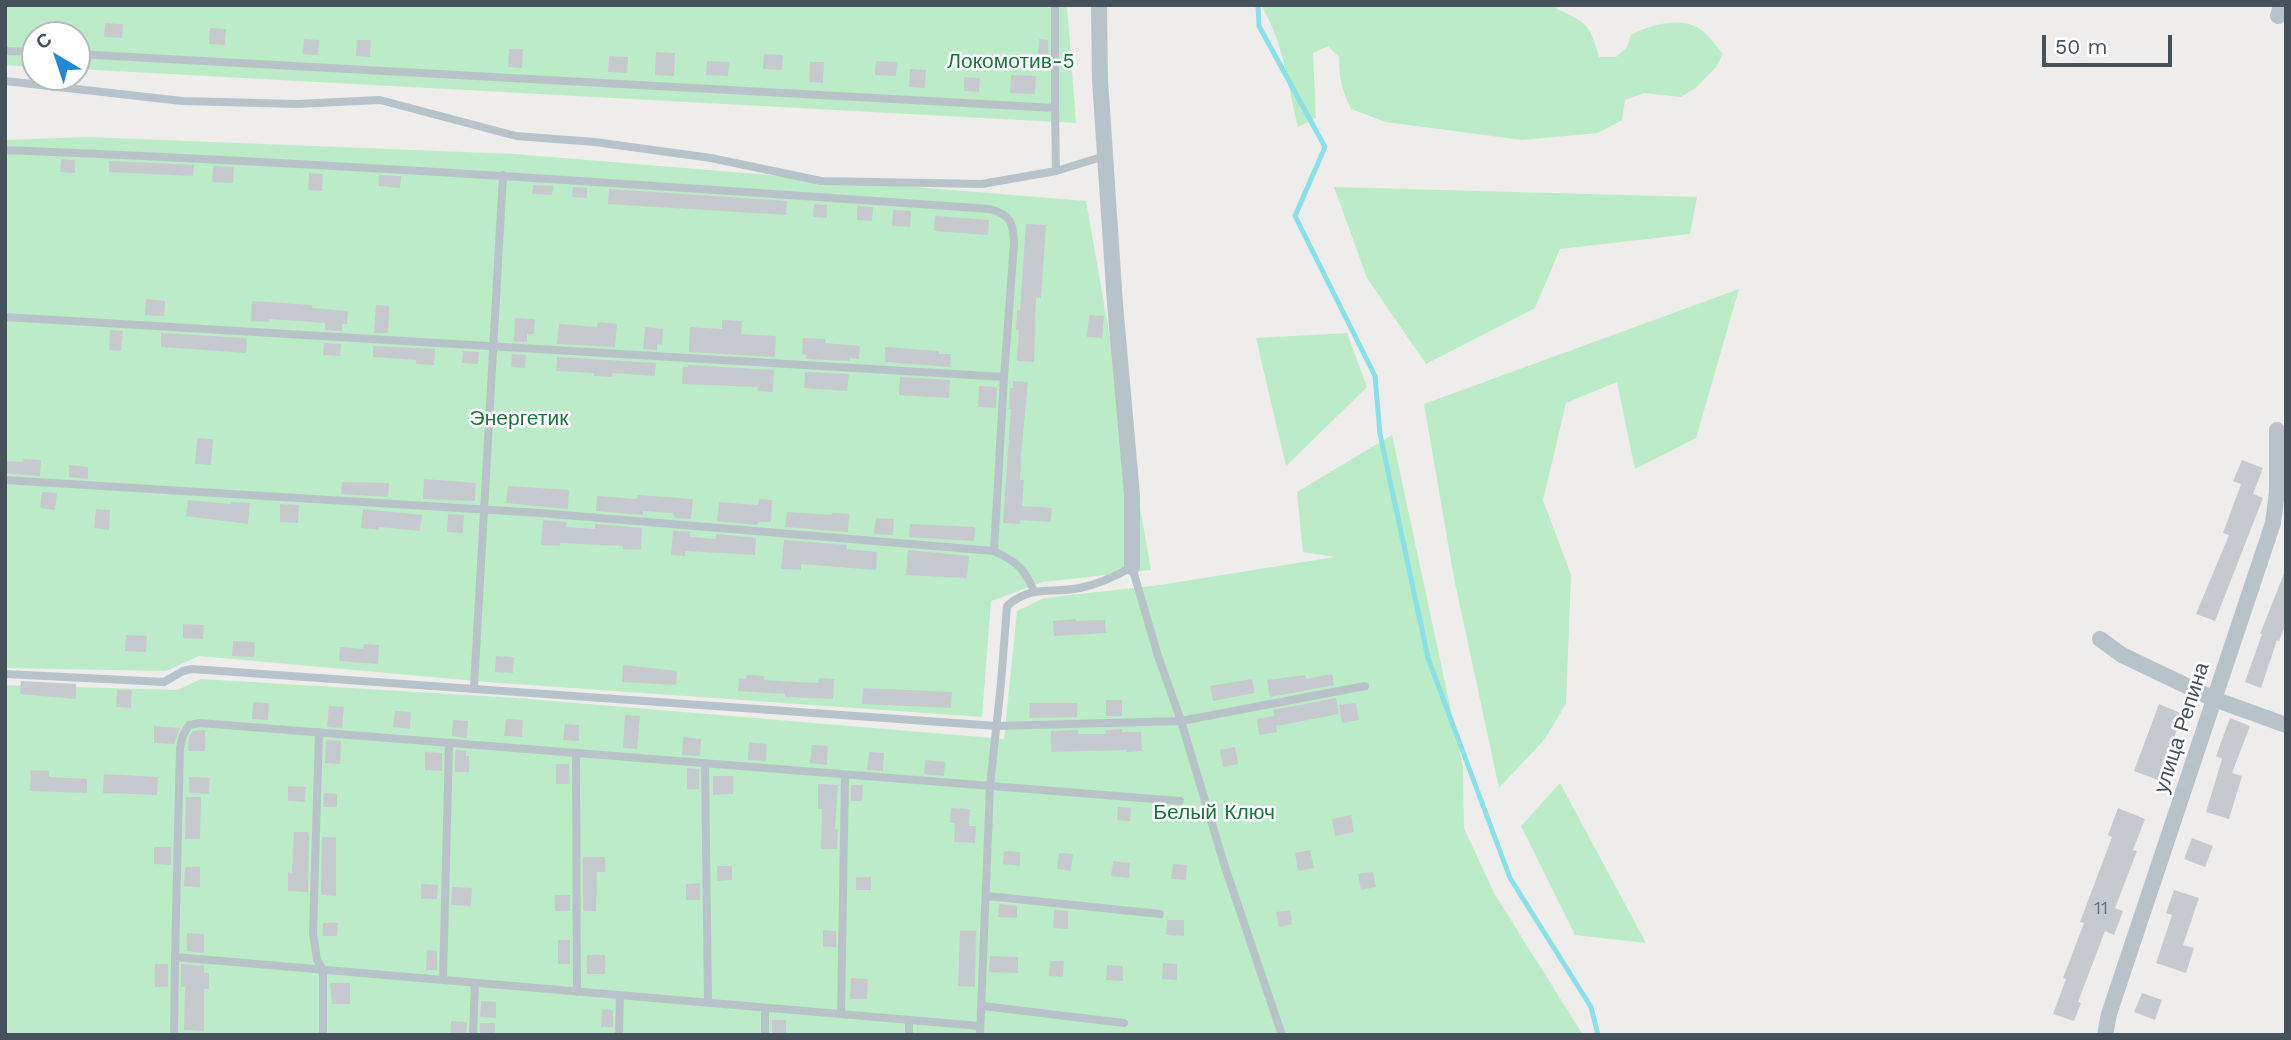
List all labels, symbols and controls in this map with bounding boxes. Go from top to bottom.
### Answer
north arrow [21,21,91,91]
scale bar [2046,21,2176,65]
text: С [31,28,56,54]
text: 50 m [2055,34,2107,59]
park label: Локомотив-5 [947,49,1075,75]
park label: Энергетик [470,406,568,432]
street label: улица Репина [2149,659,2215,797]
park label: Белый Ключ [1153,800,1275,826]
house number: 11 [2094,898,2108,920]

